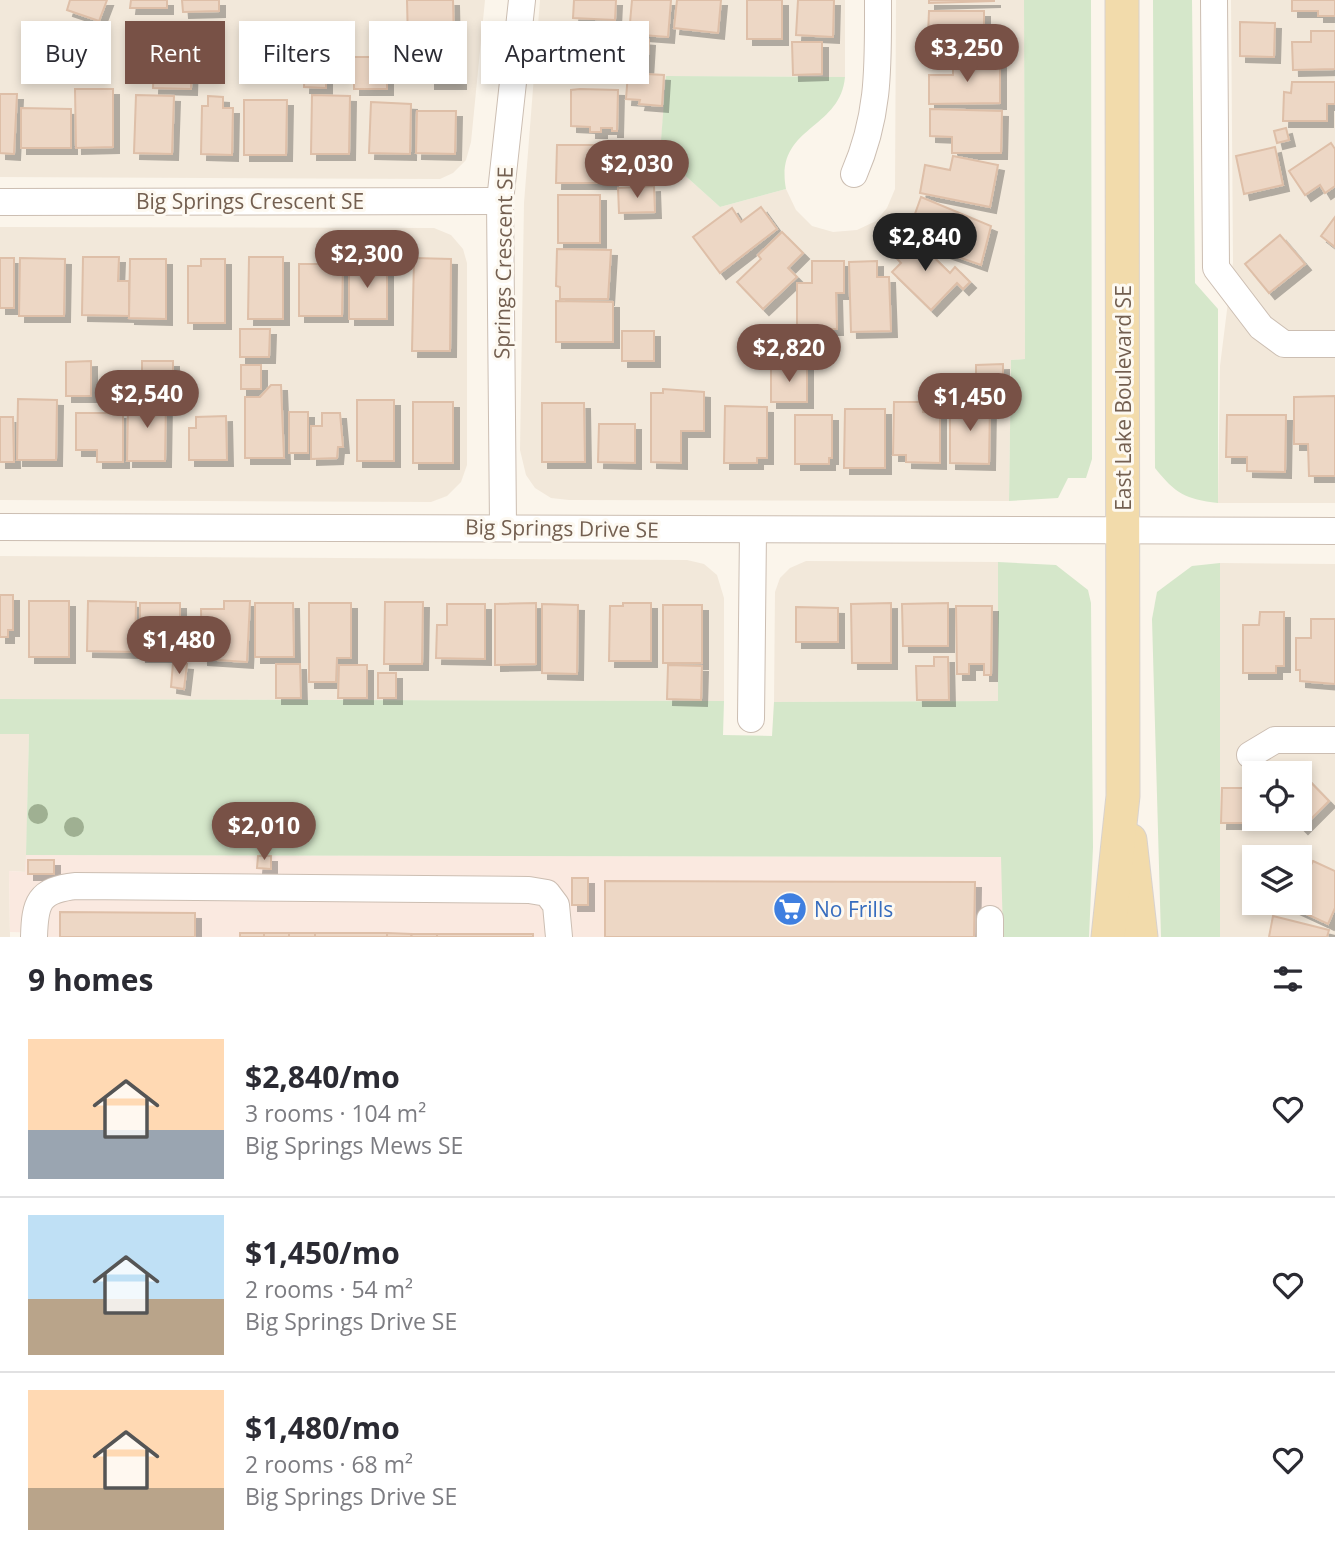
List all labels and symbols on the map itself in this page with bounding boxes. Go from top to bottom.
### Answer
pin: $3,250 [910,24,1024,84]
pin: $2,030 [580,140,694,200]
street label: Springs Crescent SE [487,167,519,359]
street label: Big Springs Crescent SE [136,187,364,215]
pin: $2,840 [868,214,982,273]
pin: $2,300 [310,230,424,290]
street label: East Lake Boulevard SE [1109,285,1137,511]
pin: $2,820 [732,324,846,384]
pin: $2,540 [90,370,204,430]
pin: $1,450 [913,374,1027,433]
street label: Big Springs Drive SE [465,512,659,544]
pin: $1,480 [122,616,236,676]
pin: $2,010 [207,802,321,862]
supermarket icon: No Frills [771,890,809,928]
place label: No Frills [814,895,893,923]

